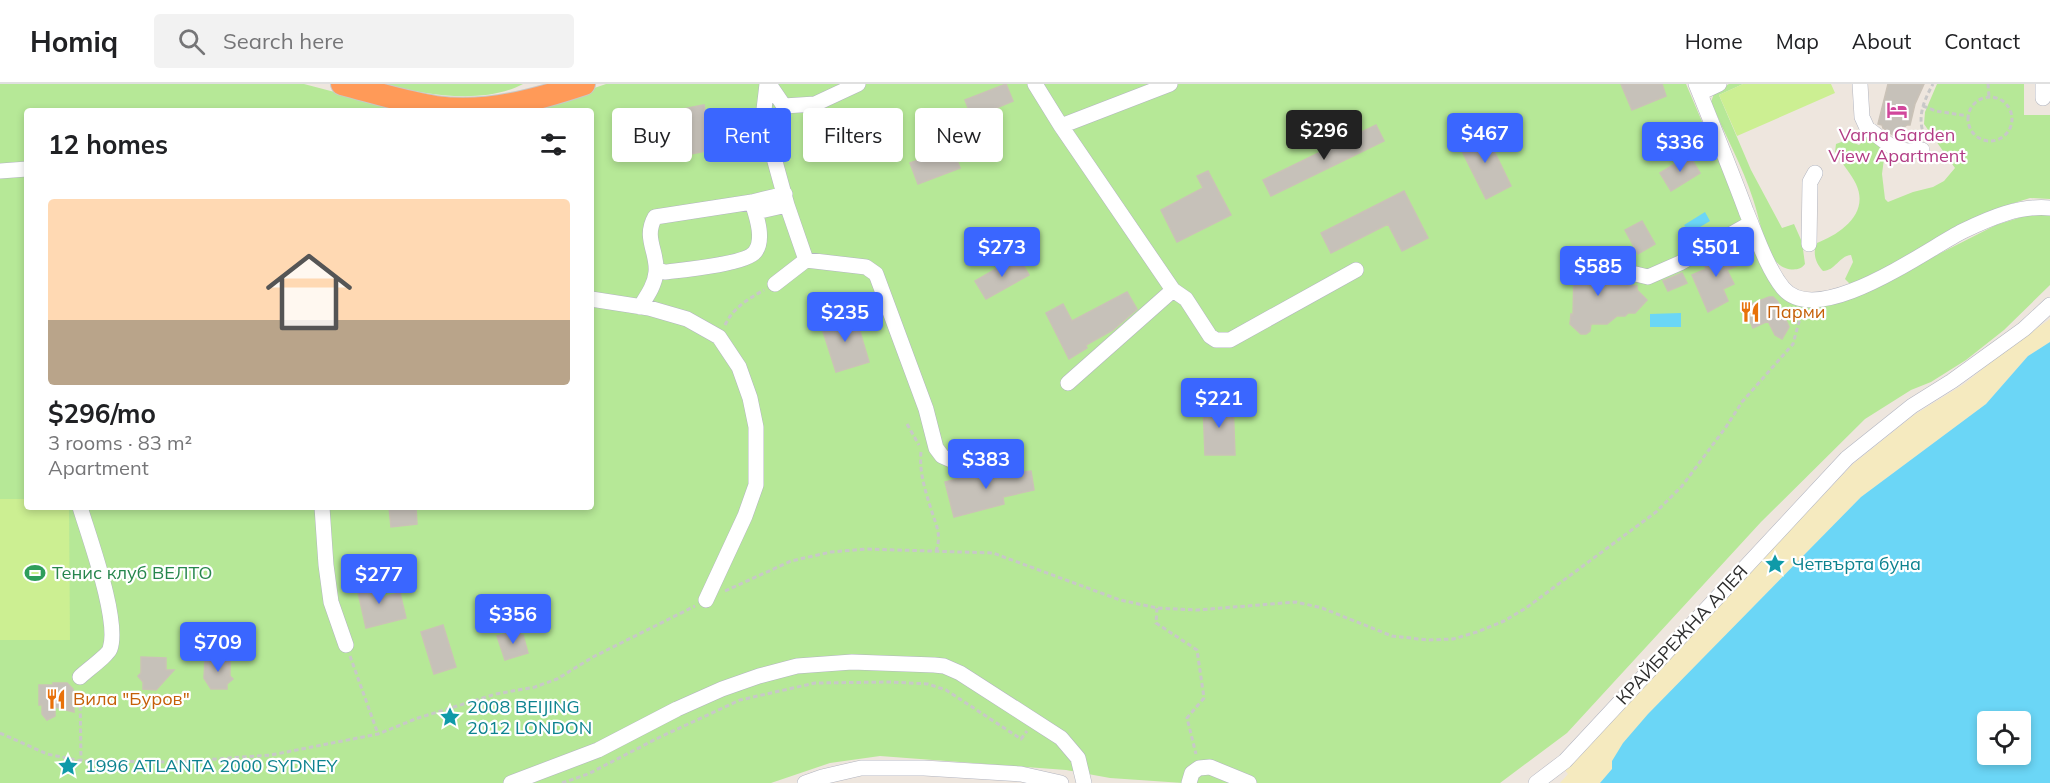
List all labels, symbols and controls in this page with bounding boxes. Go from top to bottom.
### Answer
search box [154,14,574,68]
text: Homiq [30,24,118,59]
icon: search [175,25,208,58]
text: Search here [223,27,344,55]
text: Home [1685,28,1743,54]
text: Map [1776,28,1819,54]
text: About [1852,28,1911,54]
text: Contact [1944,28,2020,54]
hotel icon: Varna Garden View Apartment [1885,98,1909,122]
chip: Buy [612,108,692,162]
chip: Rent [704,108,791,162]
chip: Filters [803,108,903,162]
chip: New [915,108,1003,162]
pin: $296 [1288,110,1360,161]
pin: $467 [1449,113,1521,164]
text: $296 [1300,117,1348,142]
text: $467 [1461,120,1509,145]
pin: $336 [1644,122,1716,173]
place label: Varna Garden View Apartment [1828,123,1966,167]
text: 12 homes [48,128,168,161]
icon: filters [537,128,570,161]
text: $336 [1656,129,1704,154]
pin: $273 [966,227,1038,278]
pin: $501 [1680,227,1752,278]
text: $273 [978,234,1026,259]
text: $501 [1692,234,1740,259]
icon: home [255,238,363,346]
pin: $585 [1562,246,1634,297]
text: $585 [1574,253,1622,278]
pin: $235 [809,292,881,343]
text: $235 [821,299,869,324]
restaurant icon: Парми [1738,300,1762,324]
place label: Парми [1767,300,1826,323]
pin: $221 [1183,378,1255,429]
text: $221 [1195,385,1243,410]
text: $296/mo [48,397,156,430]
text: 3 rooms · 83 m² [48,430,192,455]
pin: $383 [950,439,1022,490]
text: $383 [962,446,1010,471]
text: Apartment [48,455,149,480]
place icon: Четвърта буна [1763,552,1787,576]
place label: Четвърта буна [1792,552,1921,575]
pin: $277 [343,554,415,605]
street label: КРАЙБРЕЖНА АЛЕЯ [1611,560,1752,709]
sports icon: Тенис клуб ВЕЛТО [23,561,47,585]
place label: Тенис клуб ВЕЛТО [52,561,212,584]
text: $277 [355,561,403,586]
pin: $356 [477,594,549,645]
text: $356 [489,601,537,626]
pin: $709 [182,622,254,673]
text: $709 [194,629,242,654]
restaurant icon: Вила "Буров" [44,687,68,711]
place label: Вила "Буров" [73,687,190,710]
place label: 2008 BEIJING 2012 LONDON [467,695,592,739]
place icon: 2008 BEIJING 2012 LONDON [438,705,462,729]
map controls [1977,711,2031,765]
button: locate [1977,711,2031,765]
place icon: 1996 ATLANTA 2000 SYDNEY [56,754,80,778]
place label: 1996 ATLANTA 2000 SYDNEY [85,754,339,777]

